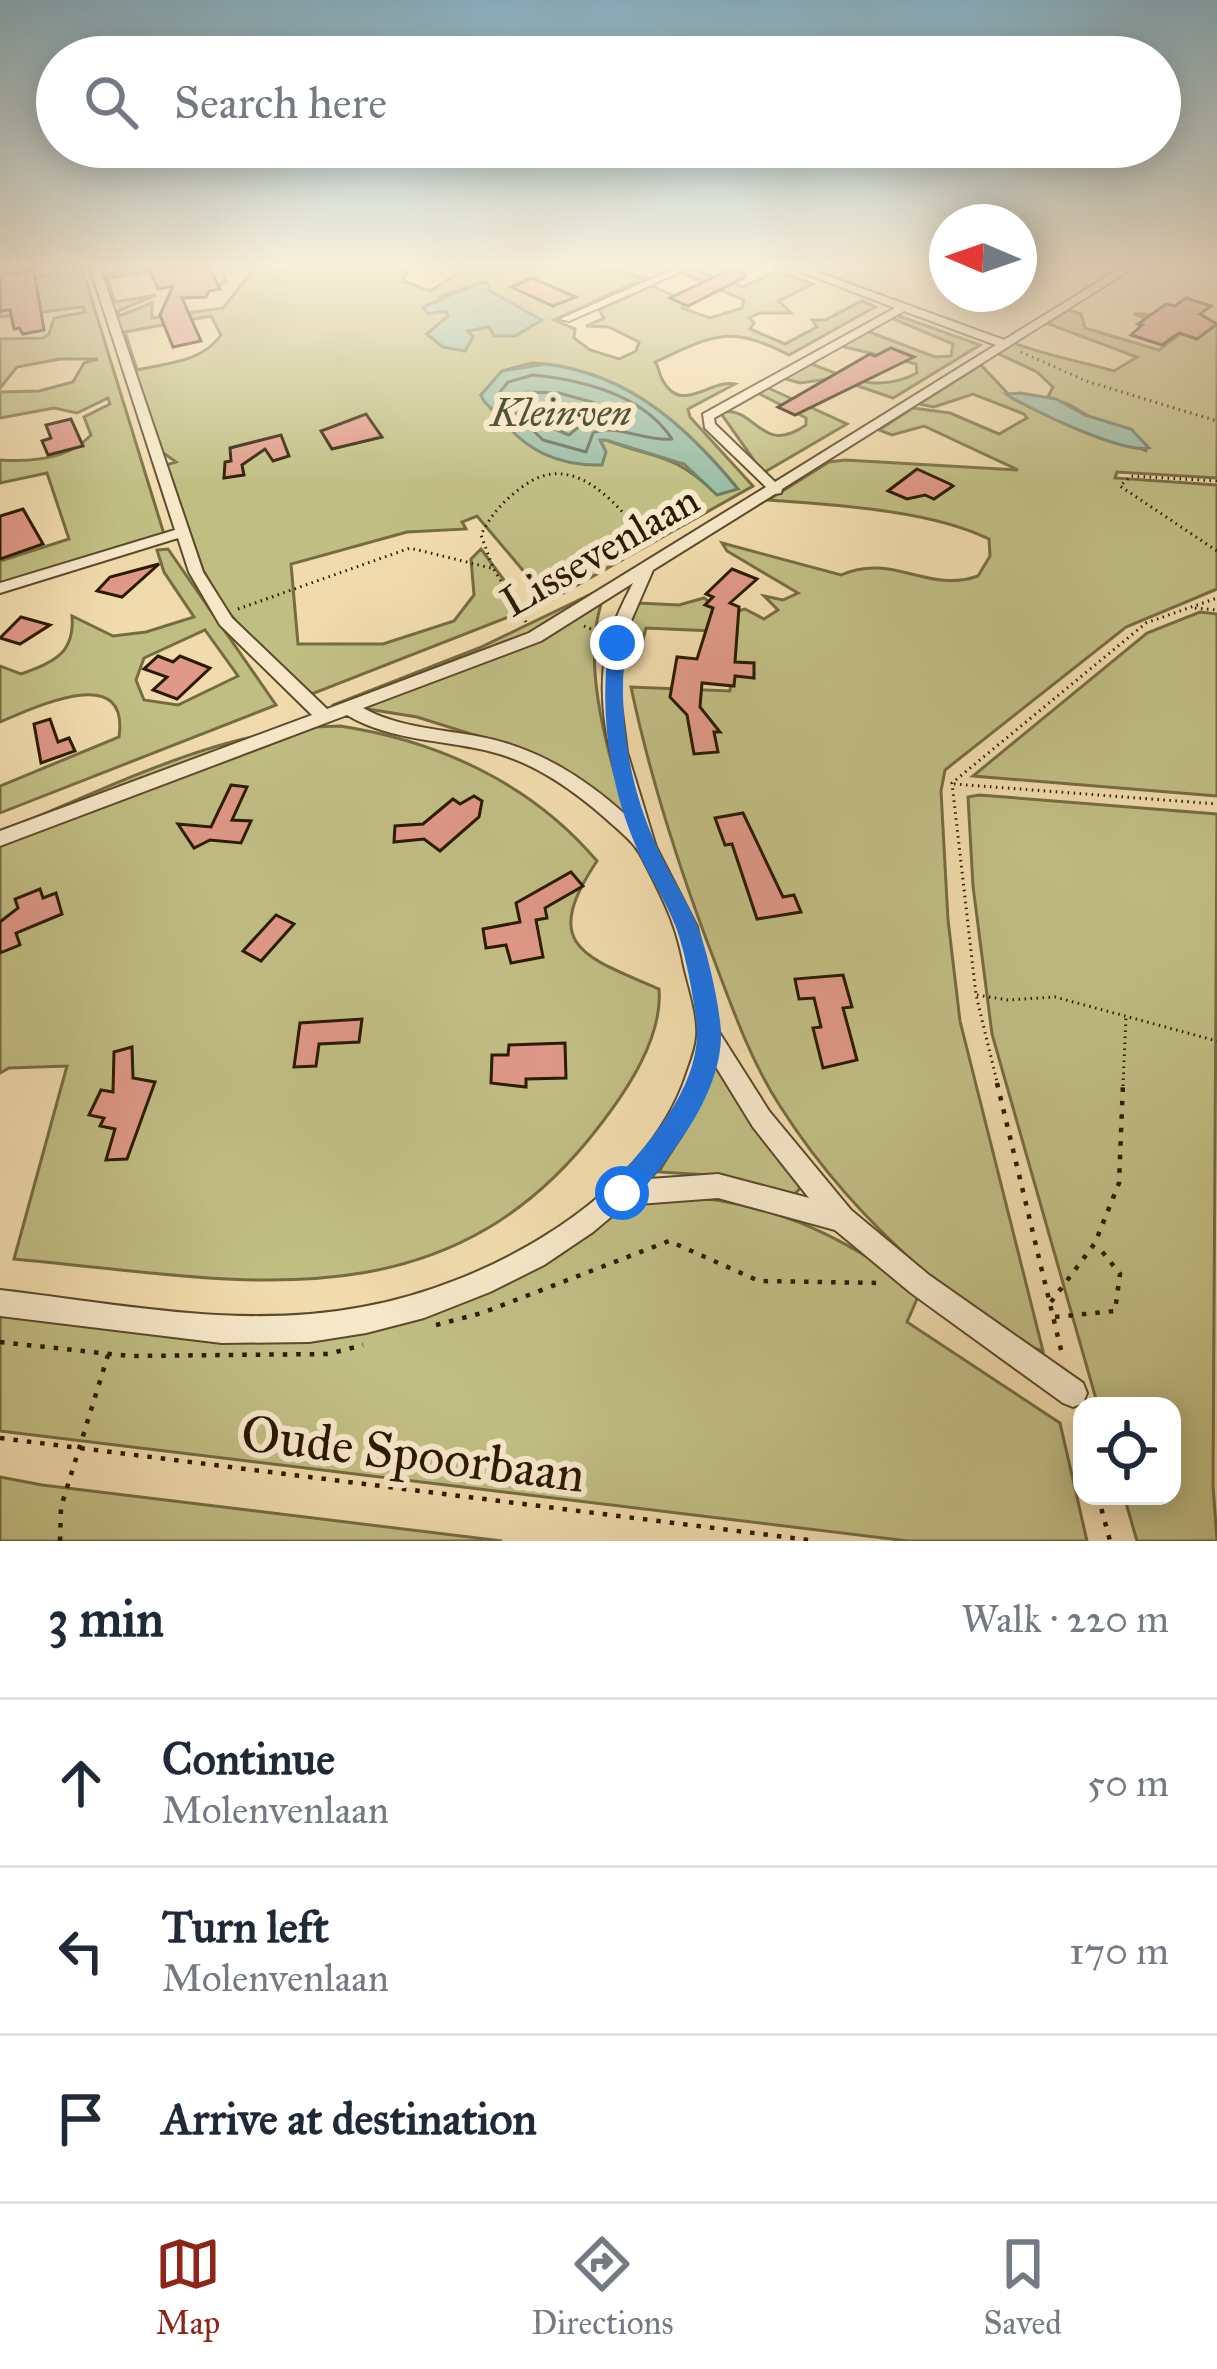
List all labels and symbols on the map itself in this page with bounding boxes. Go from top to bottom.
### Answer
north arrow [929,204,1037,312]
water label: Kleinven [489,389,631,437]
street label: Lissevenlaan [492,473,708,629]
route end [590,616,644,670]
route start [595,1166,649,1220]
street label: Oude Spoorbaan [238,1402,588,1506]

